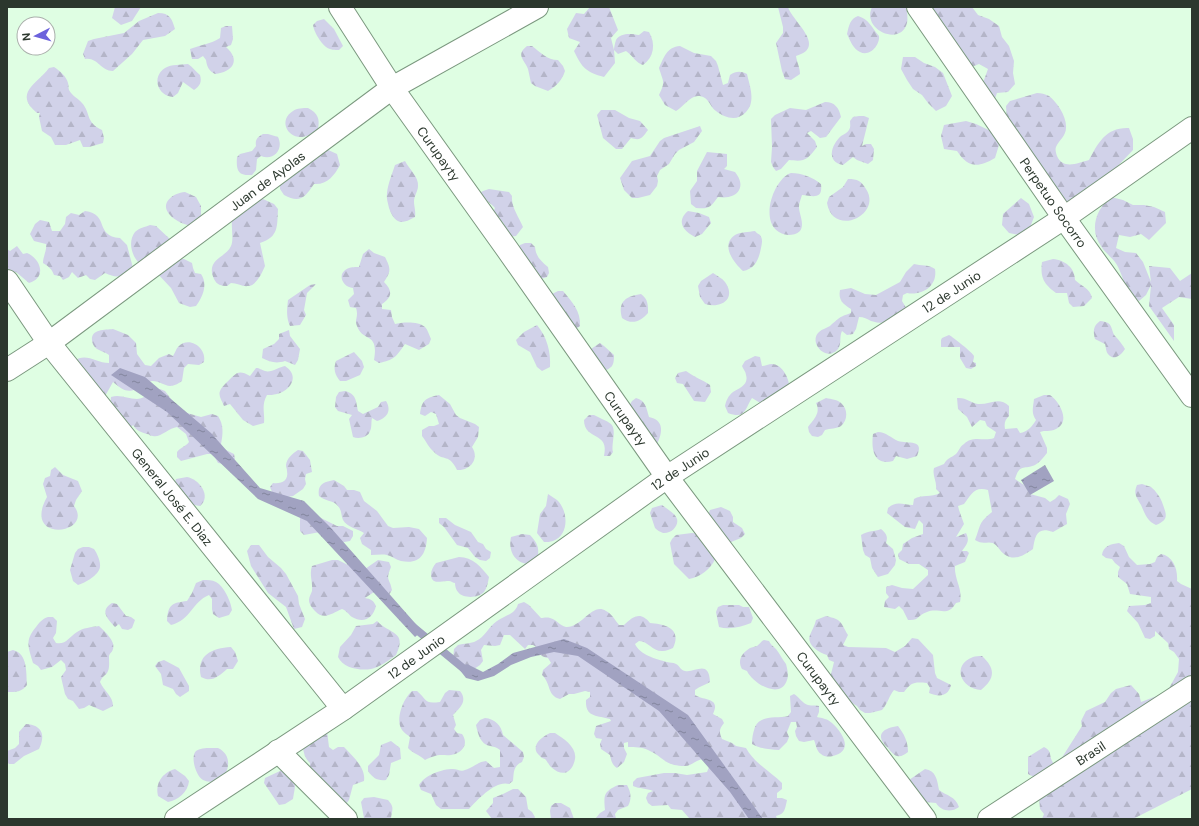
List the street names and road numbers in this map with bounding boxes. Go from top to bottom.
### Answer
street label: Curupayty [414,123,464,185]
street label: Juan de Ayolas [226,147,308,214]
street label: Perpetuo Socorro [1016,154,1091,251]
street label: 12 de Junio [919,266,984,317]
street label: Curupayty [601,387,651,449]
street label: 12 de Junio [648,443,713,494]
street label: General José E. Diaz [128,444,217,549]
street label: 12 de Junio [384,630,448,683]
street label: Curupayty [793,648,845,709]
street label: Brasil [1072,737,1109,769]

